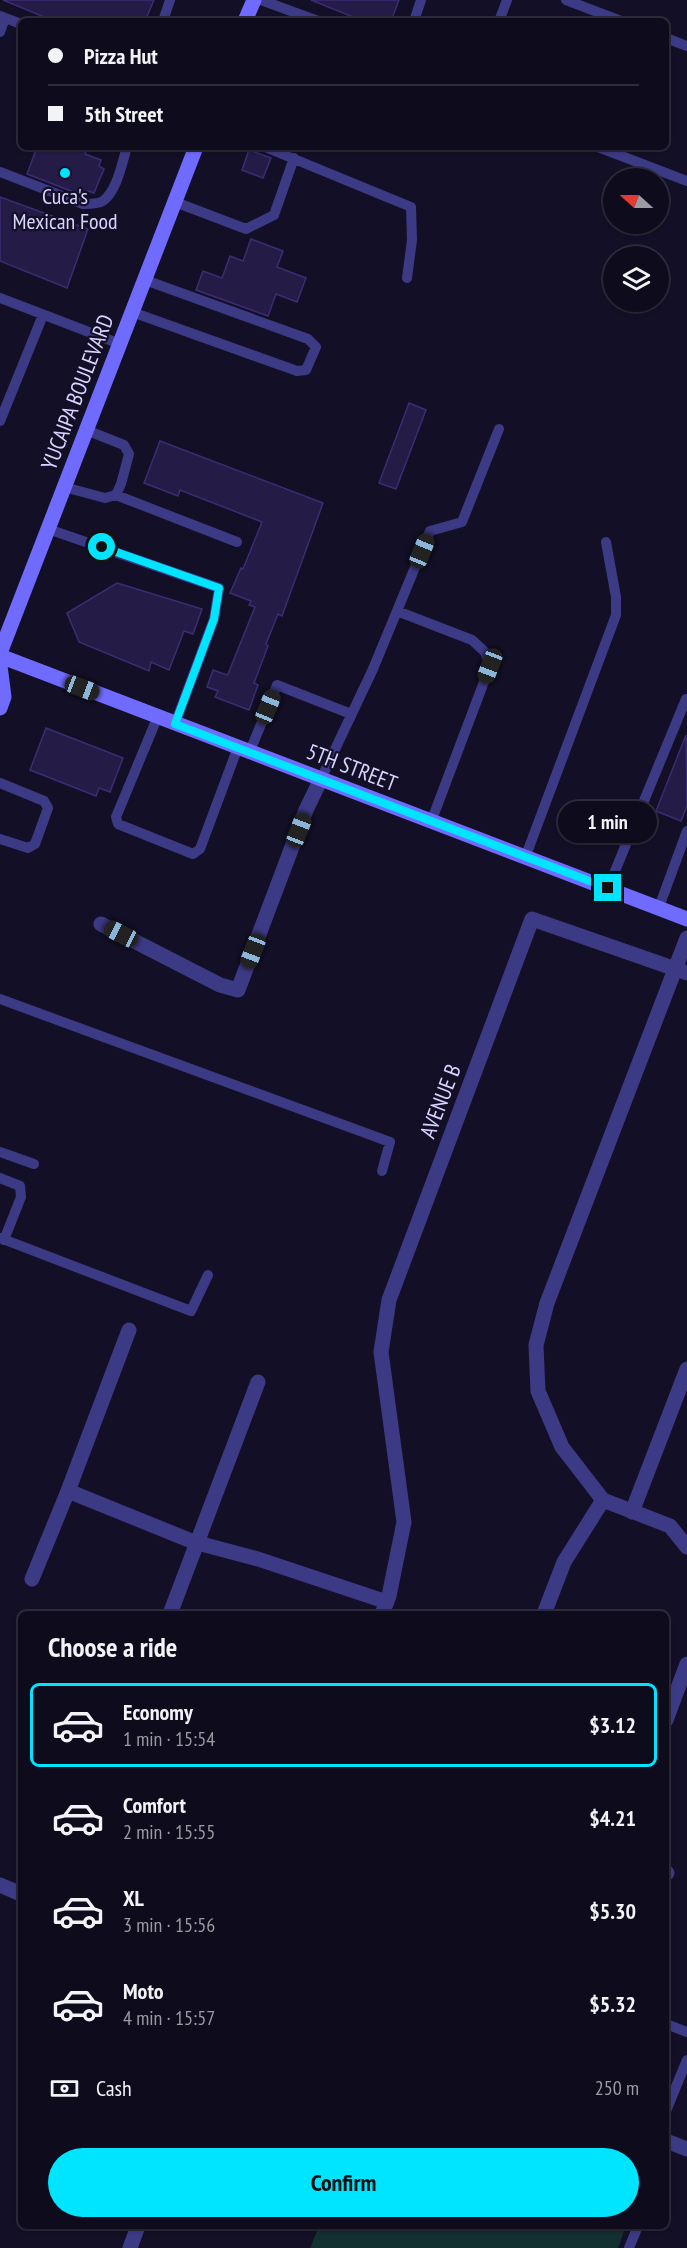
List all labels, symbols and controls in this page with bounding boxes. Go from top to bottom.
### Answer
text: Pizza Hut [84,42,158,70]
text: 5th Street [84,100,163,128]
marker: Cuca's Mexican Food [58,166,72,180]
north arrow [603,168,669,234]
map controls [603,168,669,312]
place label: Cuca's Mexican Food [12,182,118,235]
button: layers [603,246,669,312]
street label: YUCAIPA BOULEVARD [35,310,119,474]
car [407,531,437,571]
route start [88,533,115,560]
car [475,646,505,686]
car [62,673,102,703]
car [253,687,283,727]
street label: 5TH STREET [303,737,401,797]
callout: 1 min [558,801,658,843]
text: 1 min [587,809,628,835]
car [284,810,314,850]
route end [594,874,621,901]
car [101,918,141,950]
car [238,931,268,971]
street label: AVENUE B [413,1060,467,1142]
text: Choose a ride [48,1630,177,1664]
icon: car [51,1698,105,1752]
text: Economy [123,1698,193,1726]
text: $3.12 [589,1711,636,1739]
text: 1 min · 15:54 [123,1726,215,1752]
icon: car [51,1791,105,1845]
text: Comfort [123,1791,186,1819]
text: $4.21 [589,1804,636,1832]
text: 2 min · 15:55 [123,1819,215,1845]
icon: car [51,1884,105,1938]
text: XL [123,1884,144,1912]
text: $5.30 [589,1897,636,1925]
text: 3 min · 15:56 [123,1912,215,1938]
icon: car [51,1977,105,2031]
text: Moto [123,1977,164,2005]
text: $5.32 [589,1990,636,2018]
text: 4 min · 15:57 [123,2005,215,2031]
icon: cash [48,2072,81,2105]
text: Cash [96,2074,132,2102]
text: 250 m [595,2075,639,2101]
button: Confirm [48,2148,639,2217]

